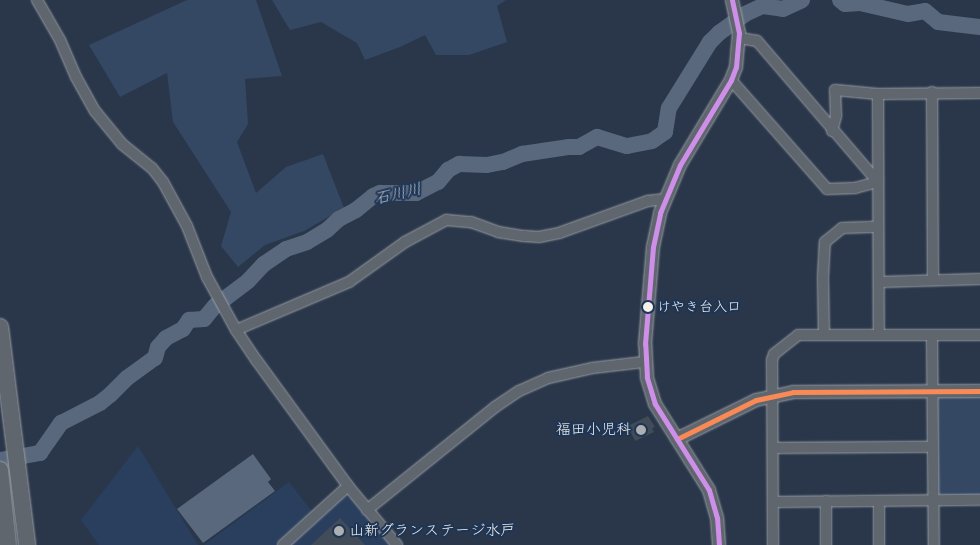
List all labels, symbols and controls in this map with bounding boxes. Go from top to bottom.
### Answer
water label: 石川川 [372,179,424,209]
place label: けやき台入口 [657,299,741,315]
marker: けやき台入口 [643,302,653,312]
place label: 福田小児科 [556,421,631,439]
marker: 福田小児科 [635,424,647,436]
place label: 山新グランステージ水戸 [349,522,514,540]
marker: 山新グランステージ水戸 [333,525,345,537]

